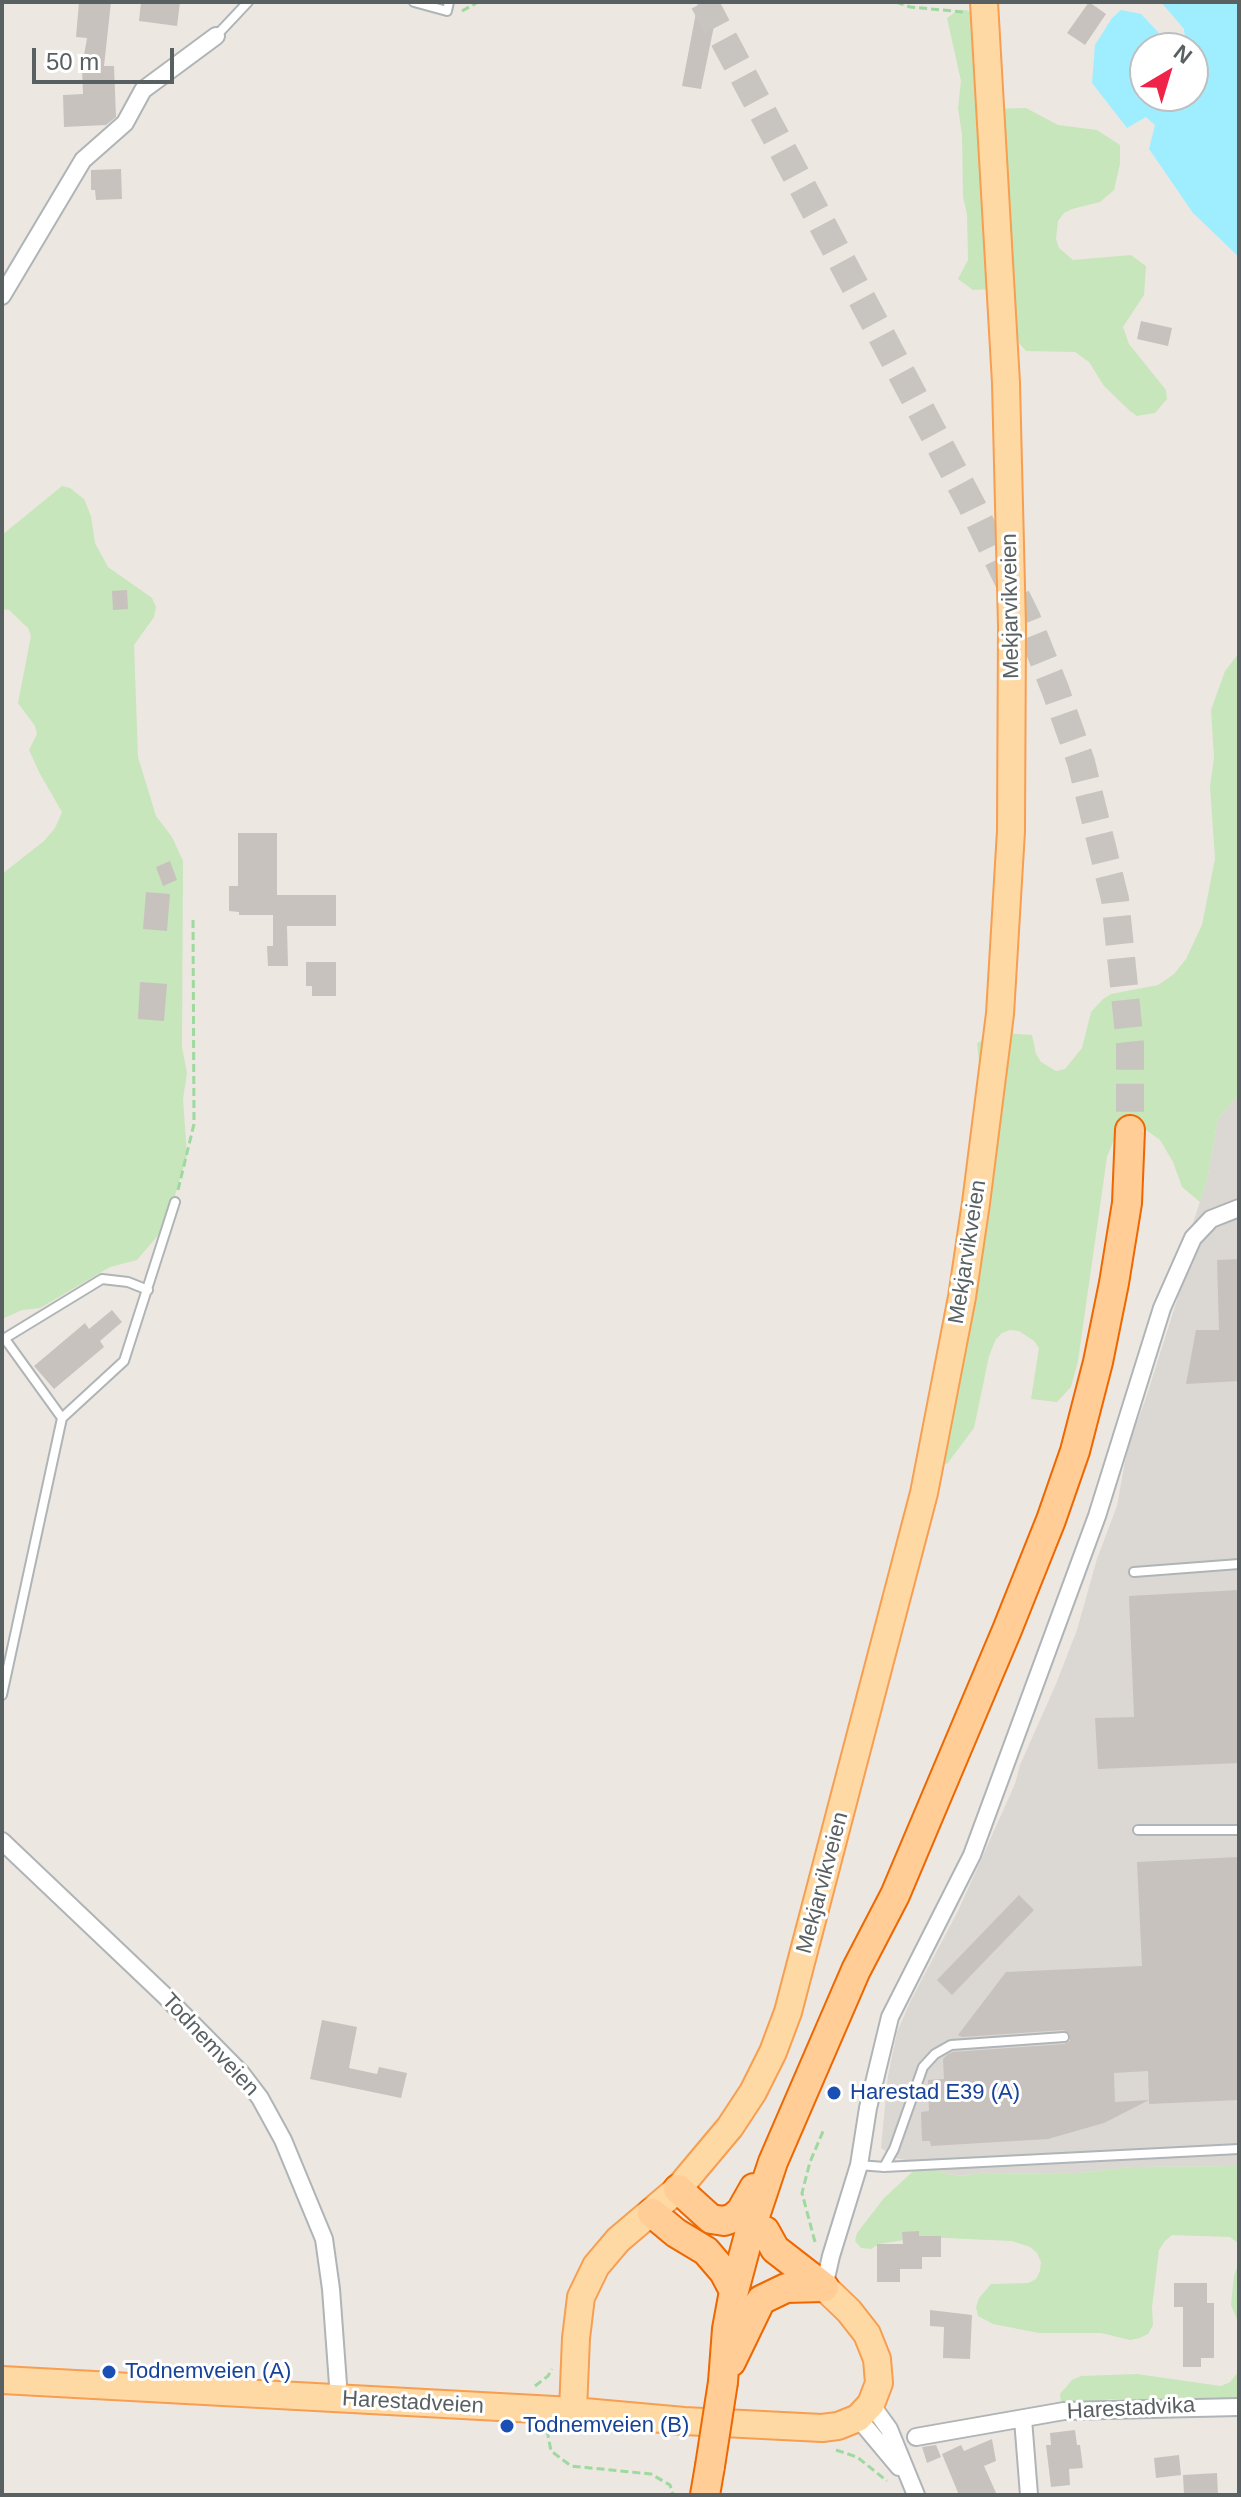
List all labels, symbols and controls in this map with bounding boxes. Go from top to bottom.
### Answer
scale bar [36,32,178,82]
north arrow [1129,32,1209,112]
text: N [1169,40,1197,69]
text: 50 m [46,48,99,75]
street label: Mekjarvikveien [997,533,1025,679]
street label: Mekjarvikveien [944,1178,992,1326]
street label: Mekjarvikveien [791,1809,855,1957]
street label: Todnemveien [156,1988,264,2102]
place label: Harestad E39 (A) [850,2080,1020,2106]
marker: Harestad E39 (A) [825,2084,843,2102]
place label: Todnemveien (A) [125,2359,291,2385]
marker: Todnemveien (A) [100,2363,118,2381]
street label: Harestadveien [341,2386,485,2420]
street label: Harestadvika [1066,2392,1196,2426]
place label: Todnemveien (B) [523,2413,689,2439]
marker: Todnemveien (B) [498,2417,516,2435]

